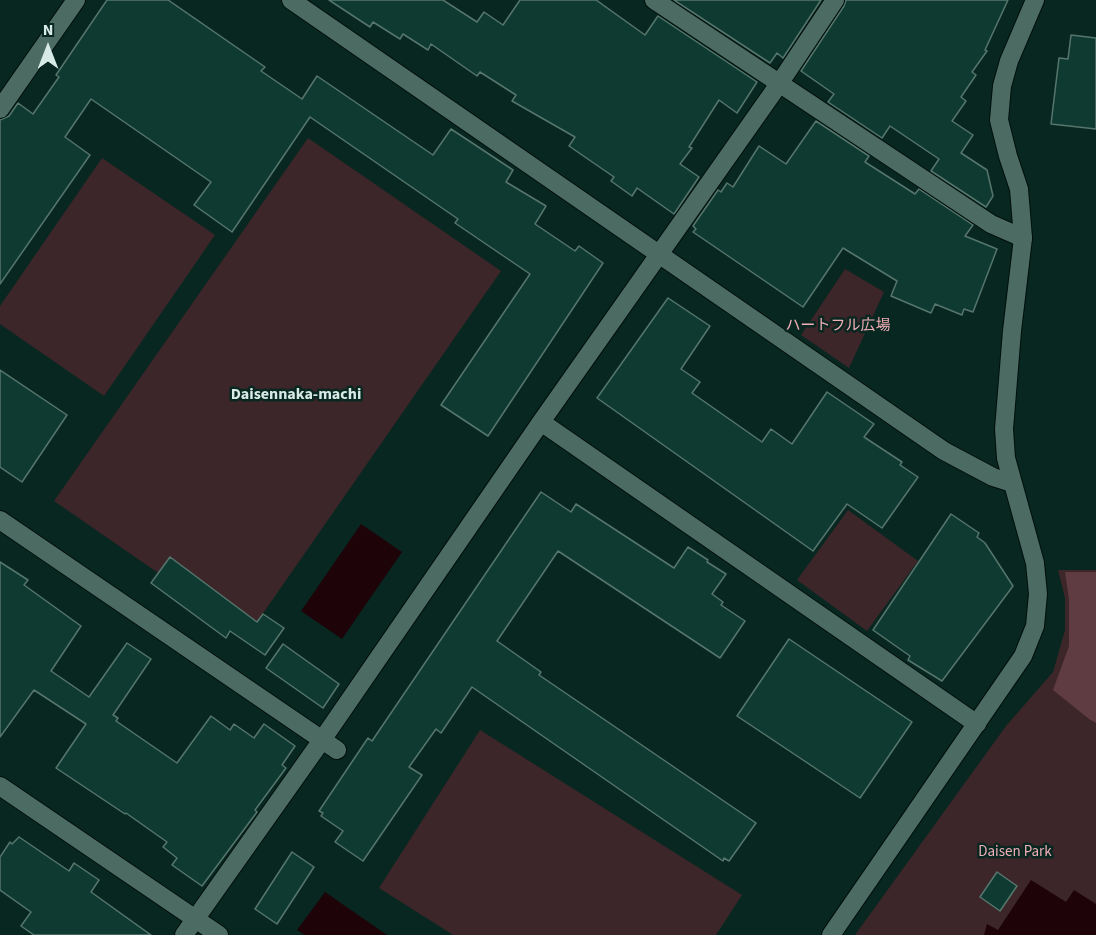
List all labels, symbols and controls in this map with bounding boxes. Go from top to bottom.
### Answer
north arrow [18,18,78,78]
text: N [43,19,53,41]
park label: ハートフル広場 [786,318,890,336]
district label: Daisennaka-machi [231,385,361,405]
park label: Daisen Park [978,844,1052,862]

